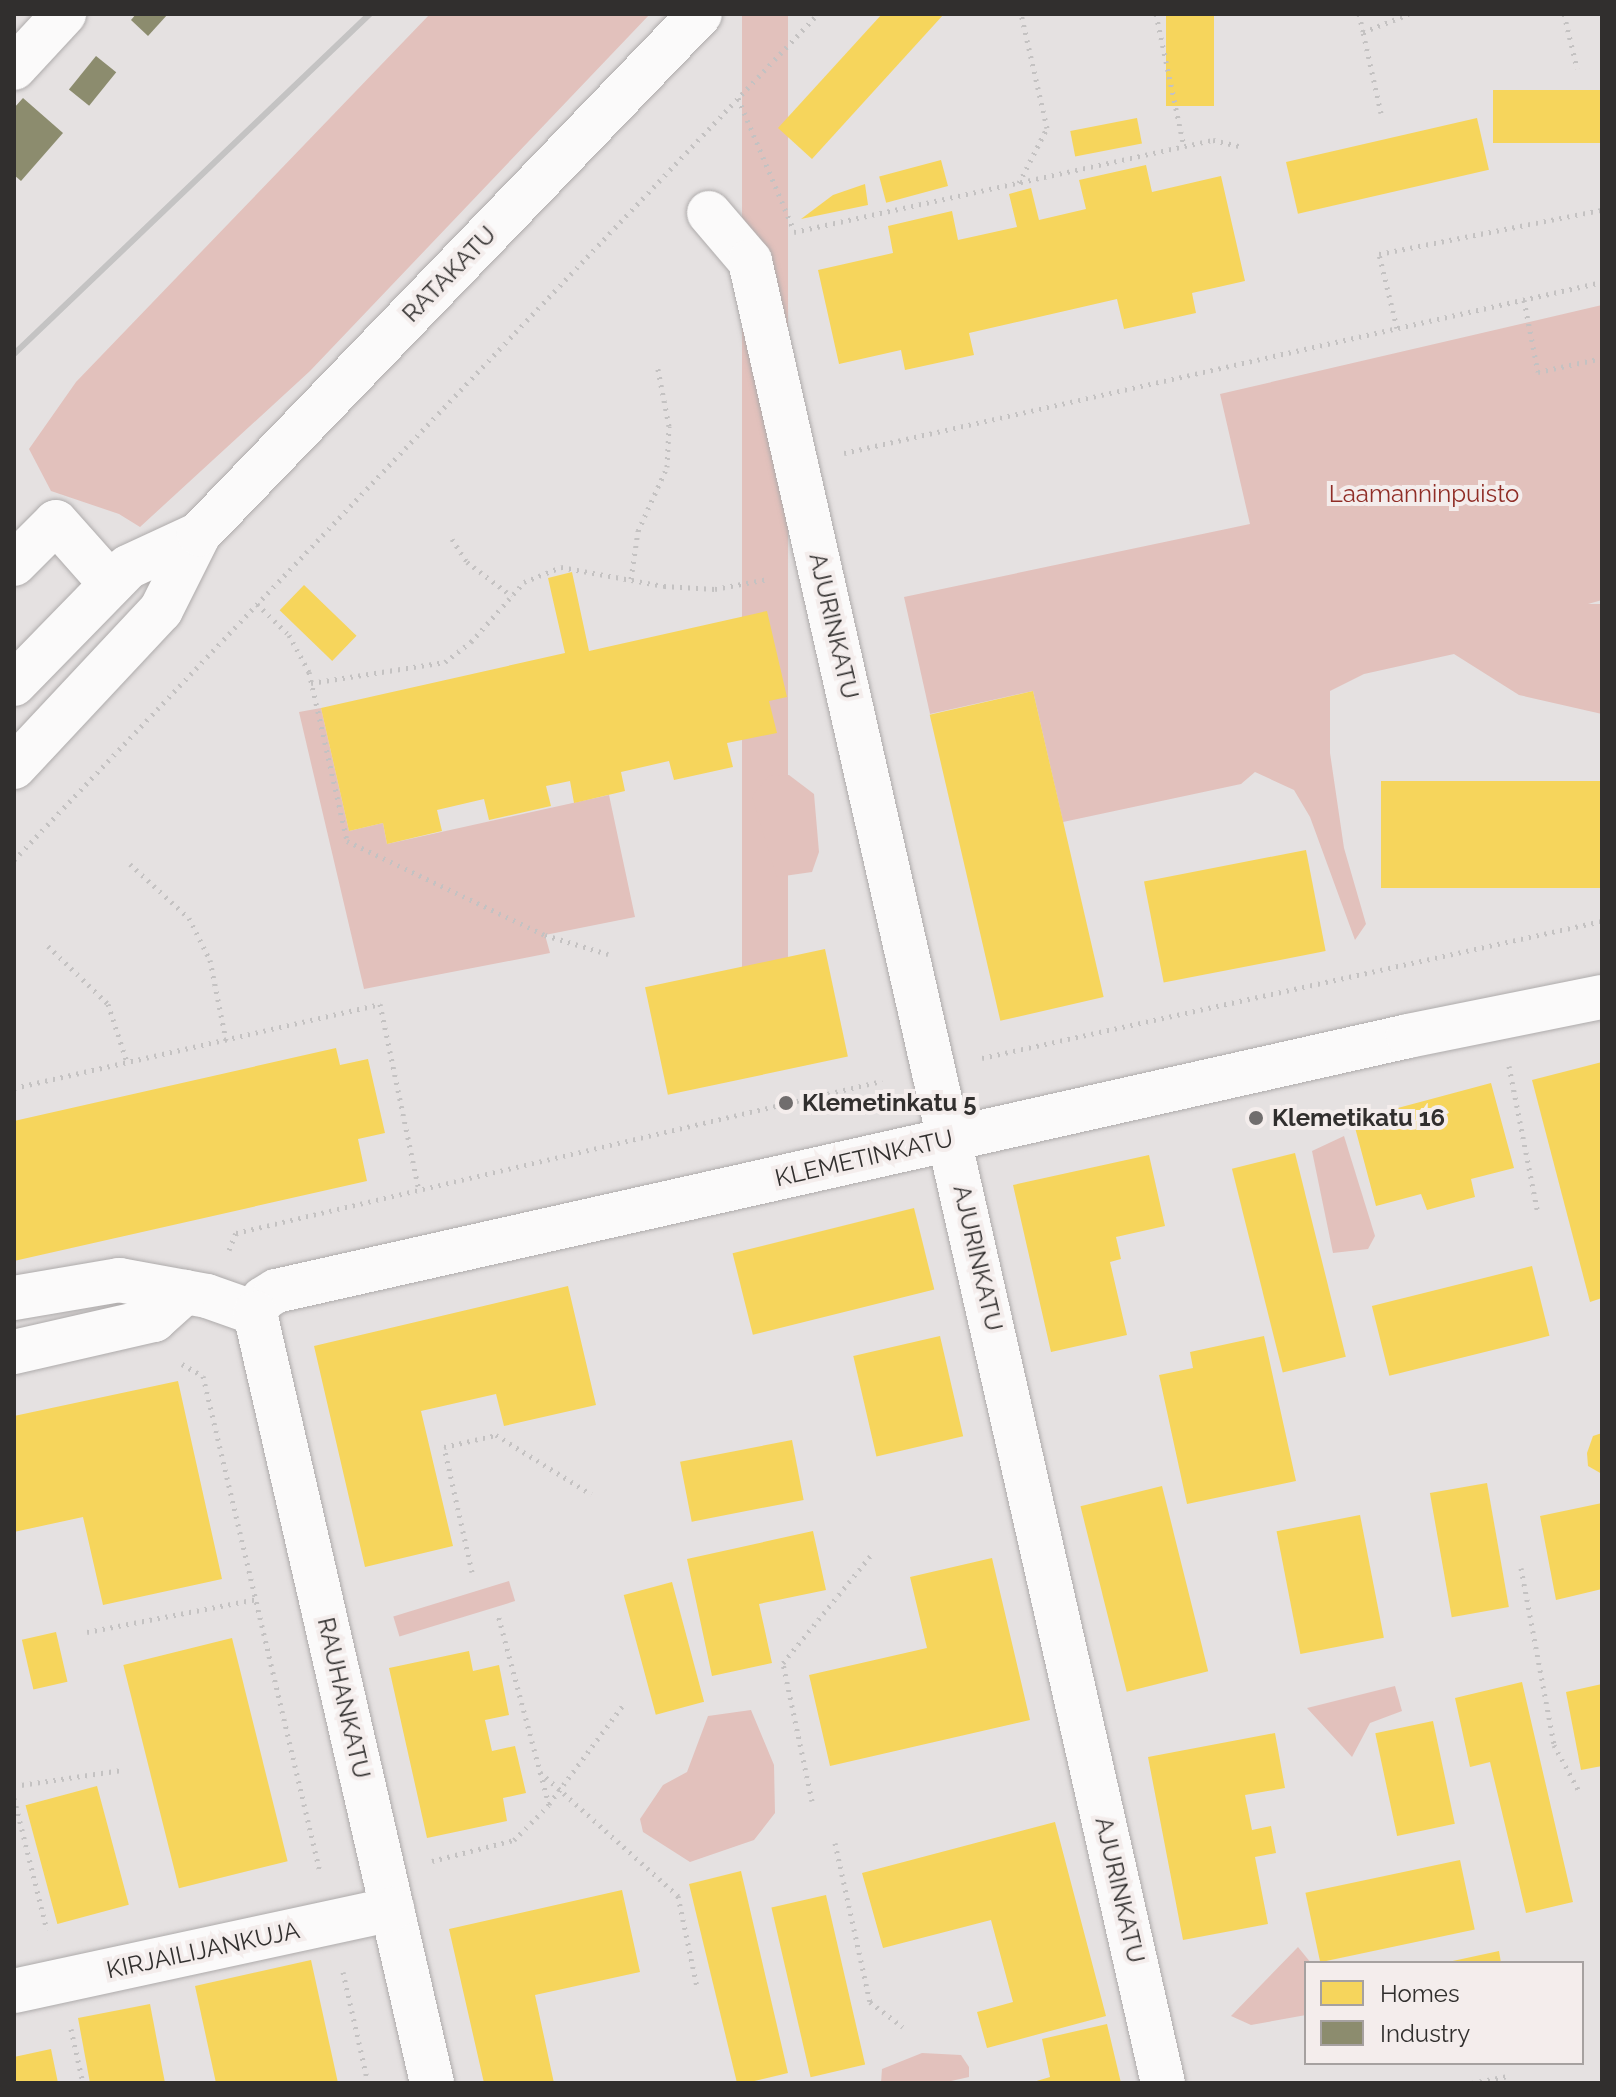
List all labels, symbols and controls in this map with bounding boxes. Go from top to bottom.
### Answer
street label: RATAKATU [396,220,502,328]
park label: Laamanninpuisto [1329,480,1519,508]
street label: AJURINKATU [803,550,865,702]
place label: Klemetinkatu 5 [802,1089,976,1117]
marker: Klemetinkatu 5 [777,1094,795,1112]
place label: Klemetikatu 16 [1272,1104,1445,1132]
marker: Klemetikatu 16 [1247,1109,1265,1127]
street label: KLEMETINKATU [772,1124,956,1192]
street label: AJURINKATU [947,1182,1009,1334]
street label: RAUHANKATU [311,1615,377,1781]
street label: AJURINKATU [1089,1814,1151,1966]
street label: KIRJAILIJANKUJA [104,1915,302,1985]
legend [1304,1961,1584,2065]
text: Homes [1380,1979,1460,2008]
text: Industry [1380,2019,1470,2048]

